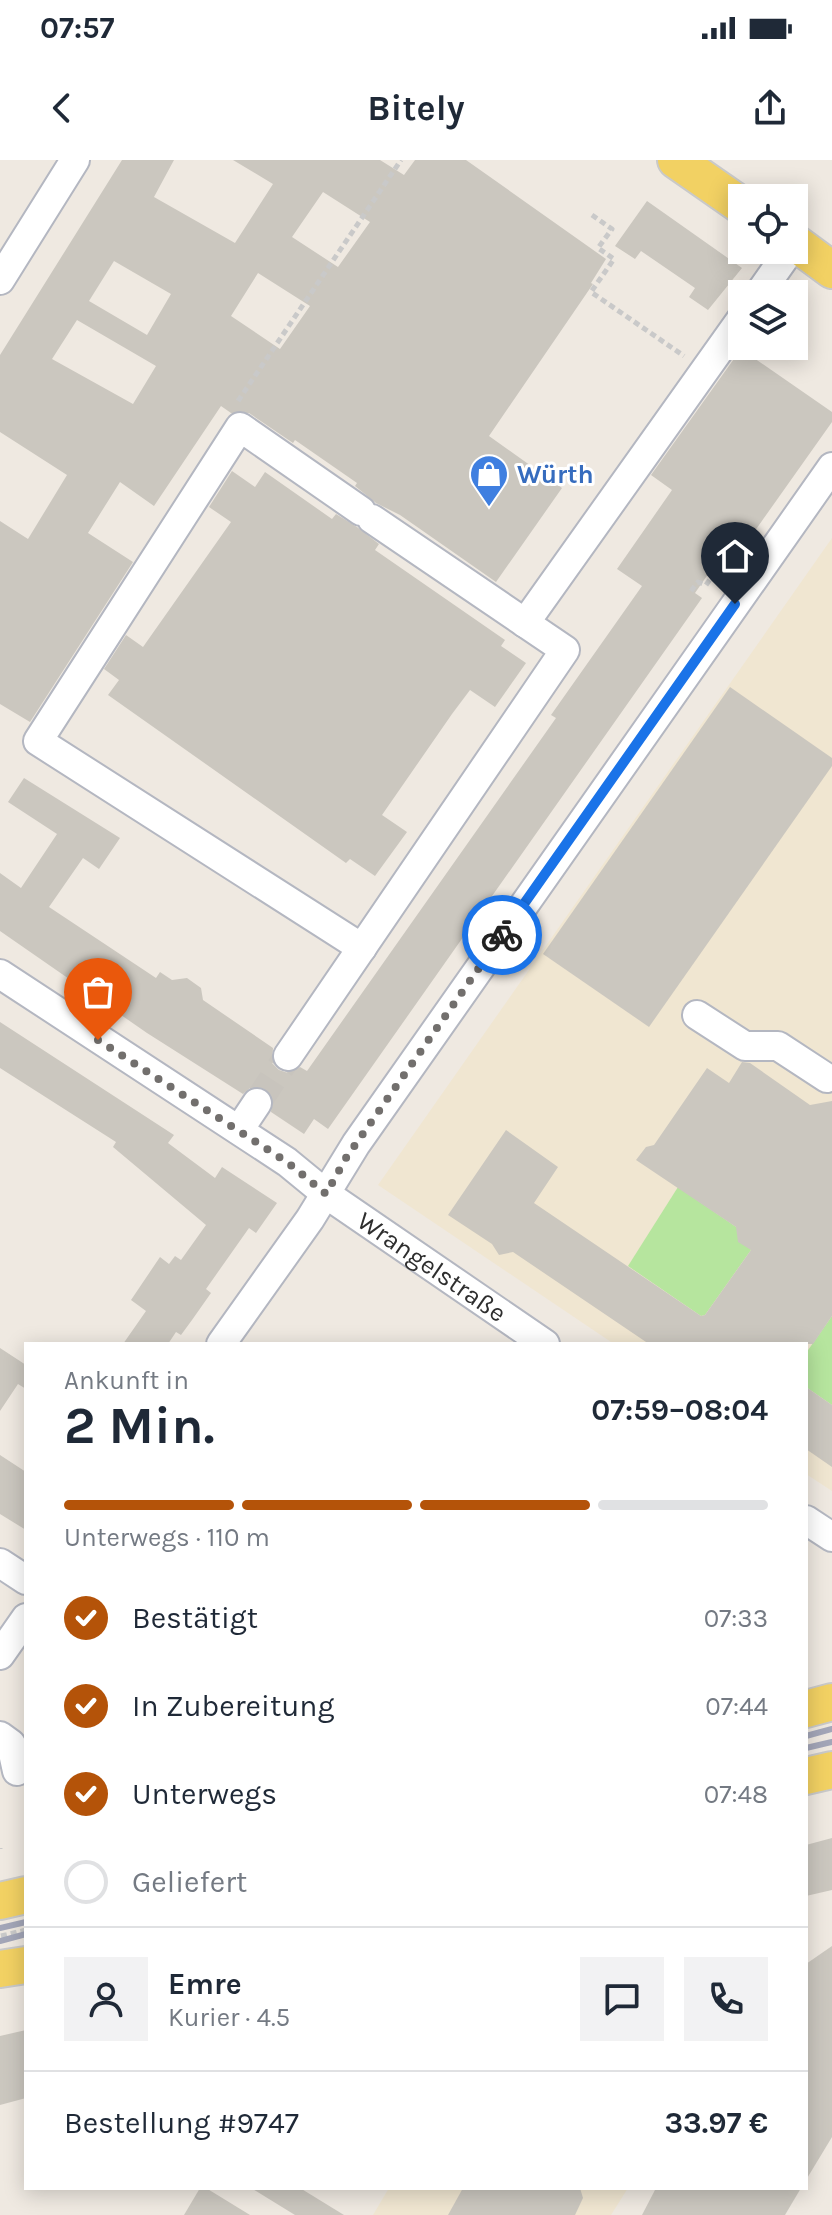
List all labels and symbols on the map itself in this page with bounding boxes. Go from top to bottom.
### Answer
shop icon: Würth [468,453,510,508]
place label: Würth [517,459,594,490]
pin [701,522,769,604]
courier [462,895,542,975]
pin [64,958,132,1040]
street label: Wrangelstraße [352,1205,512,1328]

